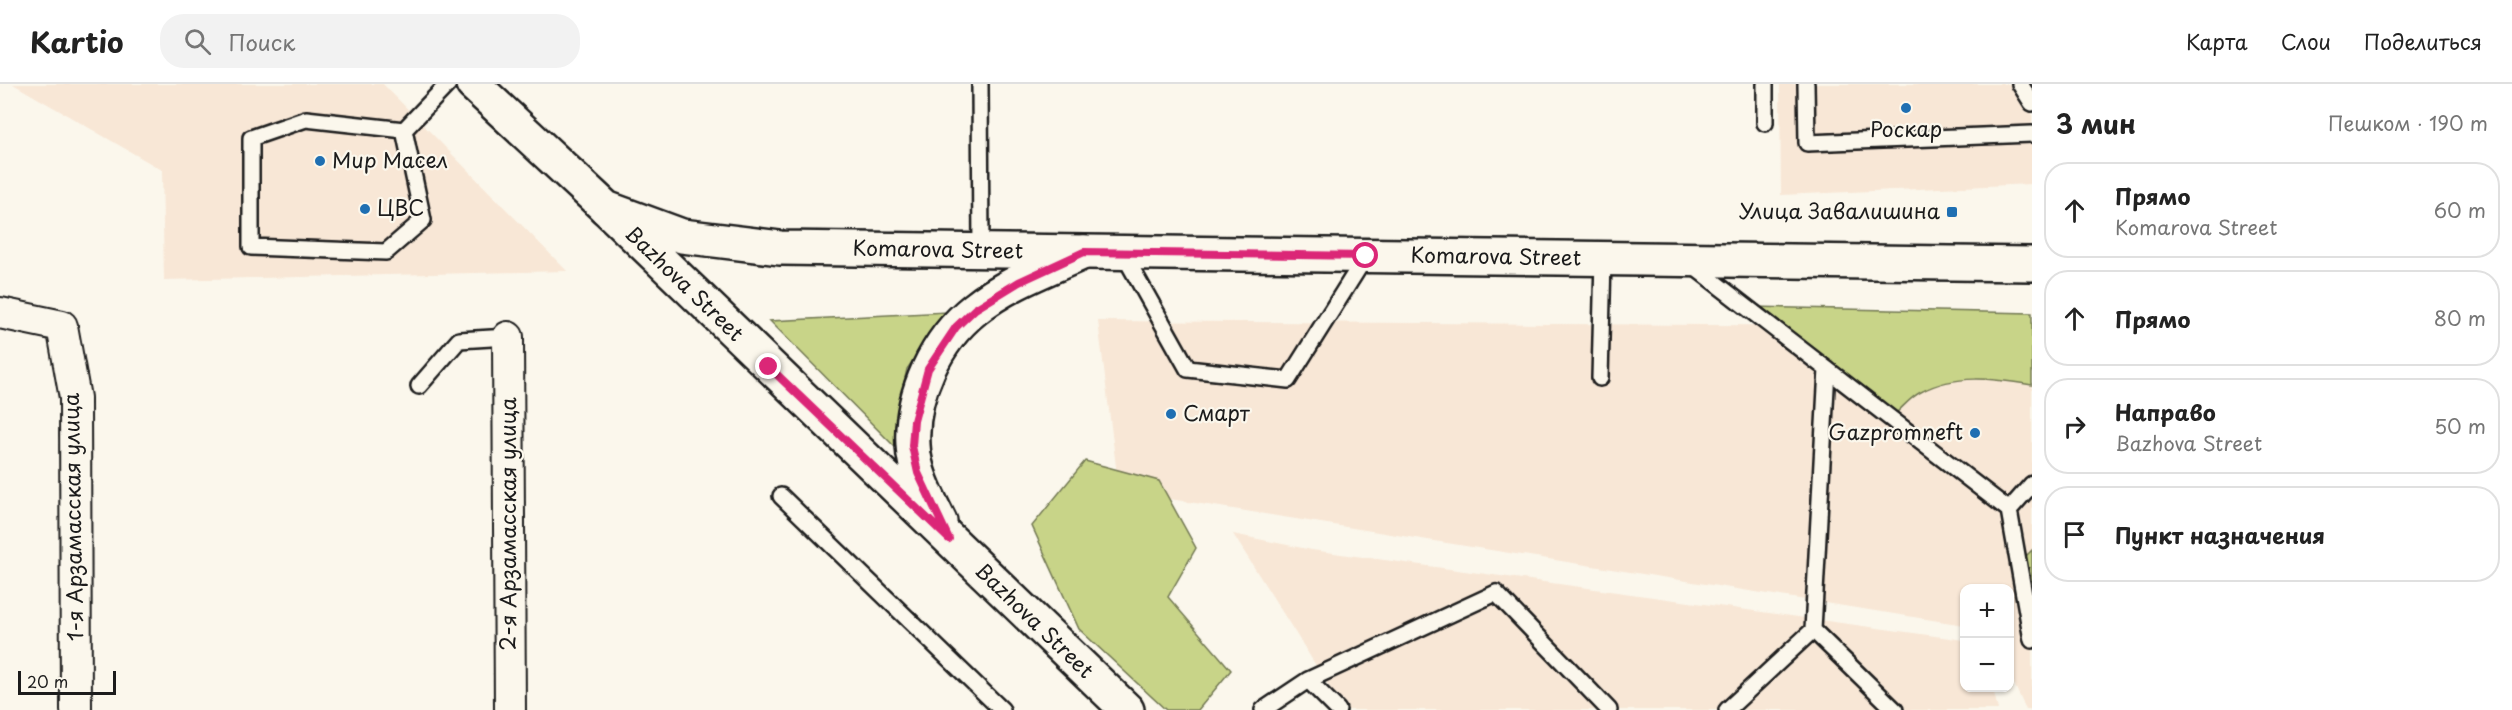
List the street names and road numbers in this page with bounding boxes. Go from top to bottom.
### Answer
street label: Bazhova Street [619,217,752,348]
street label: Komarova Street [852,231,1024,265]
street label: Komarova Street [1410,238,1582,272]
street label: 1-я Арзамасская улица [54,392,90,641]
street label: 2-я Арзамасская улица [491,396,523,651]
street label: Bazhova Street [969,554,1102,685]

